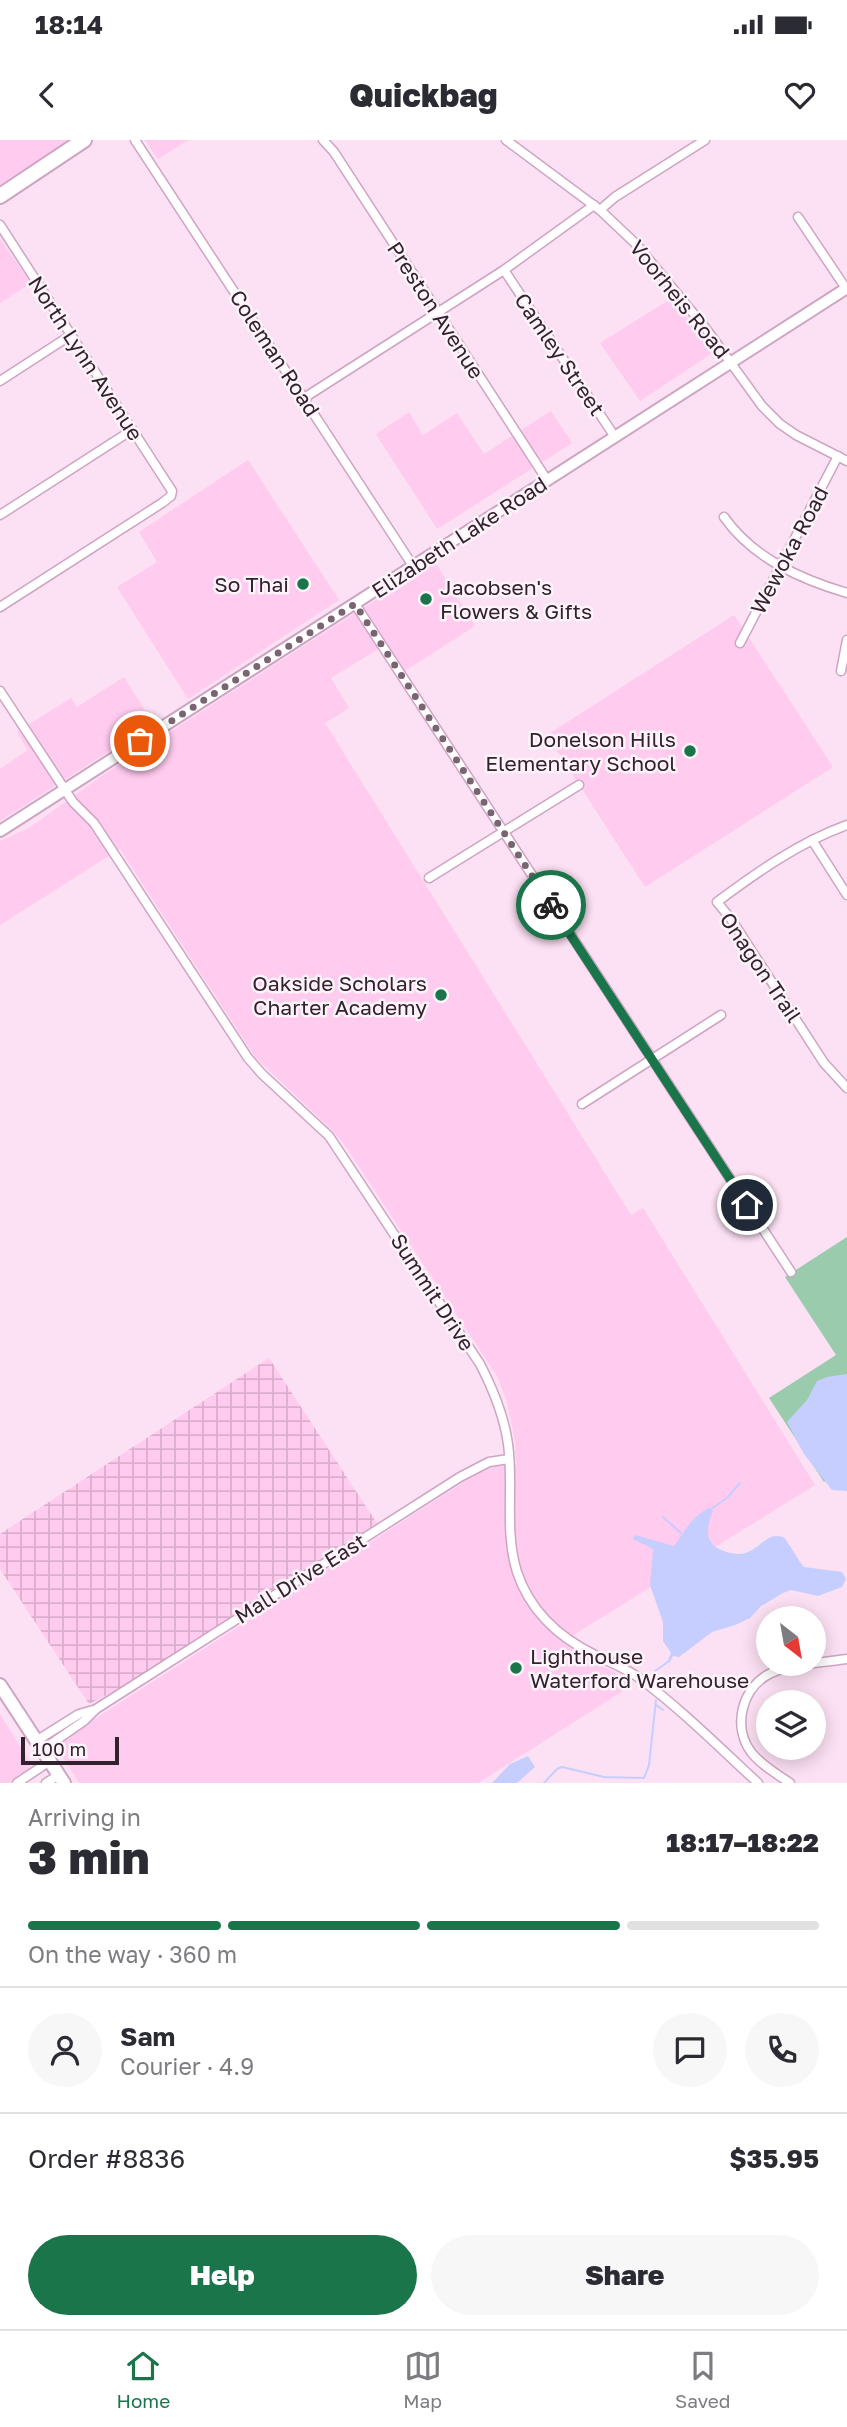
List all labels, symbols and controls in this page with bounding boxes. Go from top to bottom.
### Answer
text: 18:14 [35,9,103,40]
icon: back [28,76,66,114]
text: Quickbag [349,76,498,114]
icon: heart [781,76,819,114]
street label: Voorheis Road [624,235,736,363]
street label: Preston Avenue [382,237,490,383]
street label: North Lynn Avenue [23,271,149,445]
street label: Coleman Road [224,285,326,421]
street label: Camley Street [509,288,611,420]
street label: Elizabeth Lake Road [366,471,552,603]
street label: Wewoka Road [744,482,834,618]
place label: So Thai [214,571,289,597]
place label: Jacobsen's Flowers & Gifts [440,574,592,624]
marker: So Thai [295,576,311,592]
marker: Jacobsen's Flowers & Gifts [418,591,434,607]
pin [110,711,170,771]
icon: bag [121,722,159,760]
place label: Donelson Hills Elementary School [485,726,676,776]
marker: Donelson Hills Elementary School [682,743,698,759]
courier [516,870,586,940]
icon: bike [532,886,570,924]
street label: Onagon Trail [715,907,807,1027]
place label: Oakside Scholars Charter Academy [252,970,427,1020]
marker: Oakside Scholars Charter Academy [433,987,449,1003]
pin [717,1175,777,1235]
icon: home [728,1186,766,1224]
street label: Summit Drive [385,1228,481,1356]
street label: Mall Drive East [230,1527,370,1629]
north arrow [756,1606,826,1676]
map controls [756,1606,826,1760]
place label: Lighthouse Waterford Warehouse [530,1643,749,1693]
marker: Lighthouse Waterford Warehouse [508,1660,524,1676]
button: layers [756,1690,826,1760]
scale bar [21,1734,119,1766]
text: 100 m [32,1737,86,1760]
text: Arriving in [28,1803,141,1831]
text: 18:17–18:22 [666,1827,819,1858]
text: 3 min [28,1829,150,1884]
text: On the way · 360 m [28,1940,237,1968]
button: person [28,2013,102,2087]
button: chat [653,2013,727,2087]
button: phone [745,2013,819,2087]
text: Sam [120,2021,175,2052]
text: Courier · 4.9 [120,2052,254,2080]
text: Order #8836 [28,2143,185,2174]
text: $35.95 [729,2143,819,2174]
button: Help [28,2235,417,2315]
button: Share [431,2235,819,2315]
tab: Home [117,2347,170,2412]
tab: Map [403,2347,442,2412]
tab: Saved [675,2347,730,2412]

